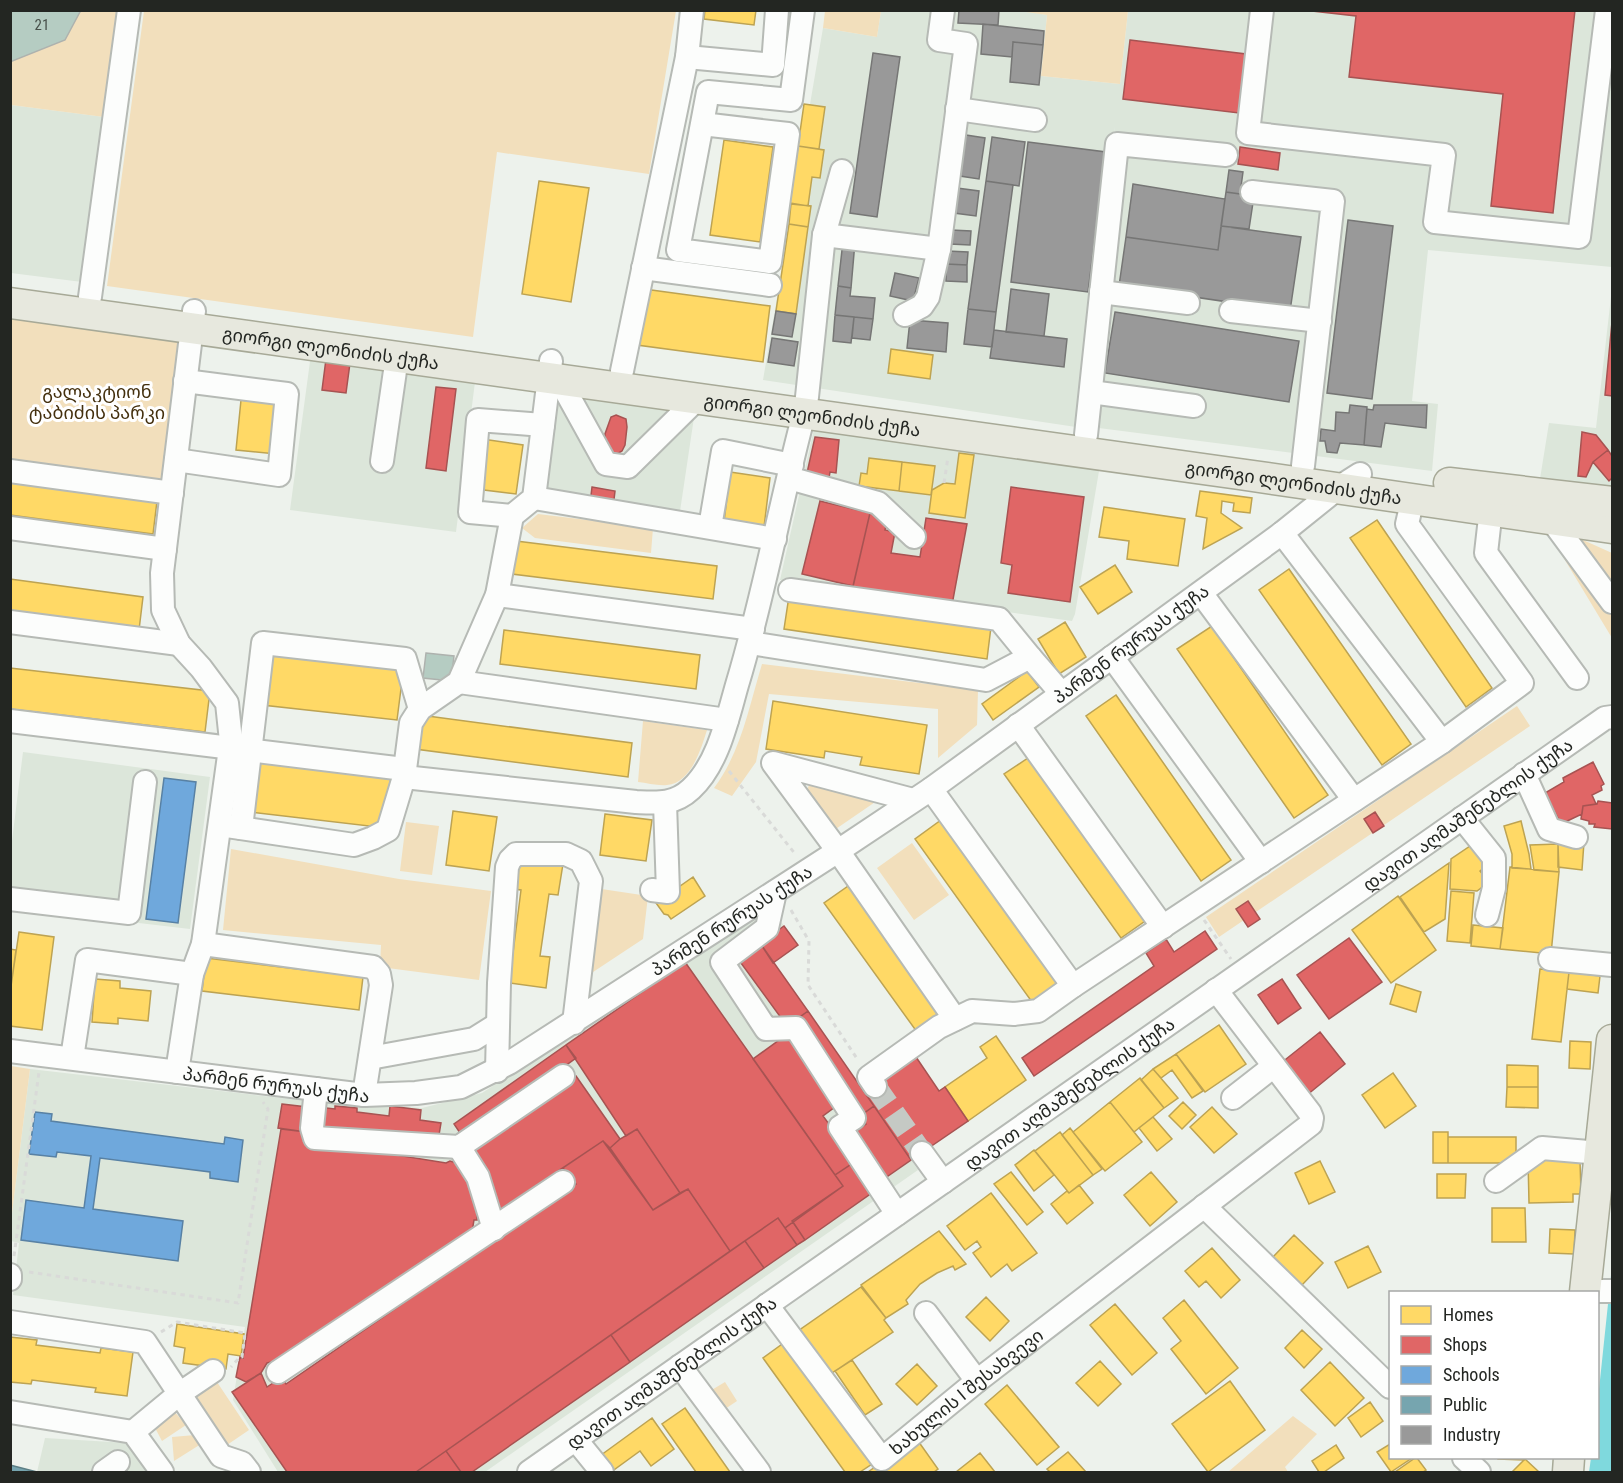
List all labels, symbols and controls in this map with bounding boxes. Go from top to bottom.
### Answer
house number: 21 [35,16,49,34]
street label: გიორგი ლეონიძის ქუჩა [221,322,441,373]
park label: გალაკტიონ ტაბიძის პარკი [29,381,165,424]
street label: გიორგი ლეონიძის ქუჩა [703,389,922,440]
street label: გიორგი ლეონიძის ქუჩა [1184,456,1403,508]
street label: პარმენ რურუას ქუჩა [1049,580,1213,707]
street label: დავით აღმაშენებლის ქუჩა [1359,734,1576,896]
street label: პარმენ რურუას ქუჩა [646,860,816,980]
street label: დავით აღმაშენებლის ქუჩა [961,1013,1178,1175]
street label: პარმენ რურუას ქუჩა [181,1062,370,1106]
street label: დავით აღმაშენებლის ქუჩა [563,1291,780,1454]
legend [1389,1291,1599,1459]
text: Homes [1443,1304,1493,1325]
street label: ხახულის I შესახვევი [885,1324,1047,1459]
text: Shops [1443,1334,1487,1355]
text: Schools [1443,1364,1500,1385]
text: Public [1443,1394,1487,1415]
text: Industry [1443,1424,1501,1445]

